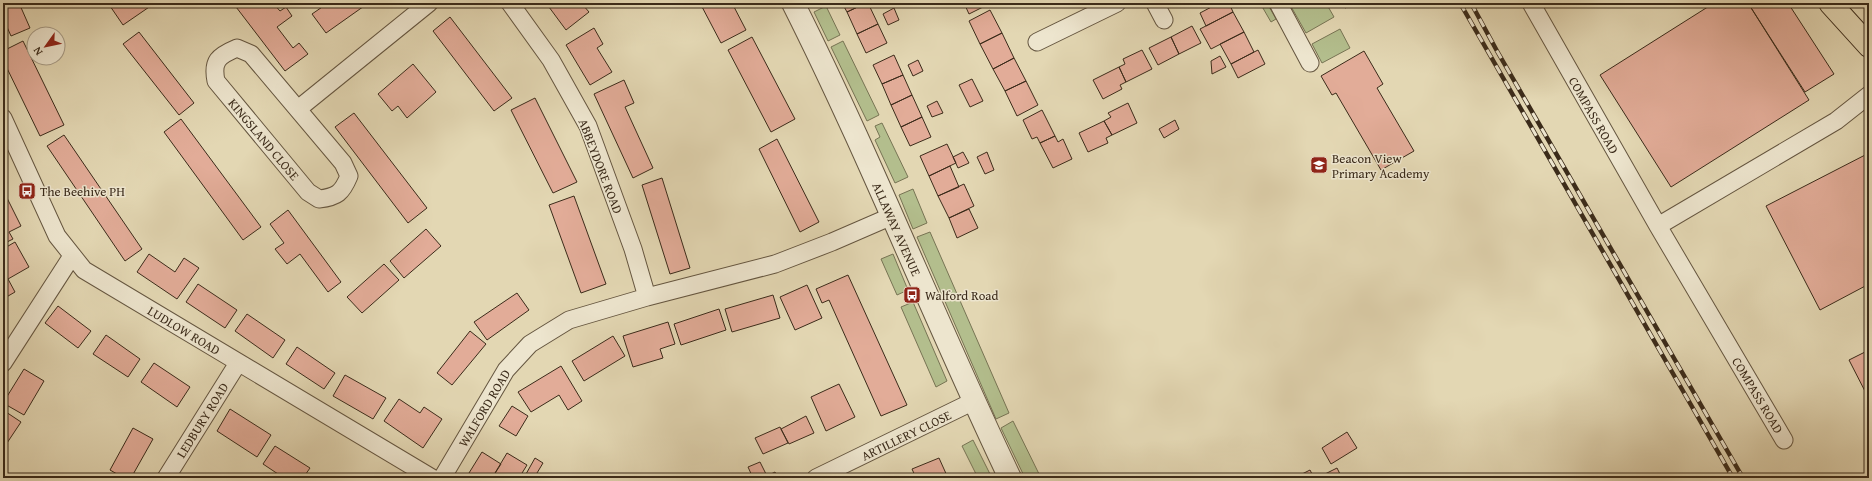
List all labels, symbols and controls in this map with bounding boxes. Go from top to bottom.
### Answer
north arrow [26,26,66,66]
text: N [29,43,46,59]
street label: COMPASS ROAD [1564,73,1623,157]
street label: KINGSLAND CLOSE [224,94,304,185]
street label: ABBEYDORE ROAD [574,116,627,217]
place label: Beacon View Primary Academy [1332,149,1430,183]
school or university icon: Beacon View Primary Academy [1309,155,1329,175]
street label: ALLAWAY AVENUE [867,179,926,279]
bus stop icon: The Beehive PH [17,181,37,201]
place label: The Beehive PH [40,182,125,201]
bus stop icon: Walford Road [902,285,922,305]
place label: Walford Road [925,286,998,305]
street label: LUDLOW ROAD [144,301,224,360]
street label: COMPASS ROAD [1727,353,1788,437]
street label: WALFORD ROAD [454,366,515,451]
street label: LEDBURY ROAD [172,379,233,462]
street label: ARTILLERY CLOSE [858,405,955,465]

